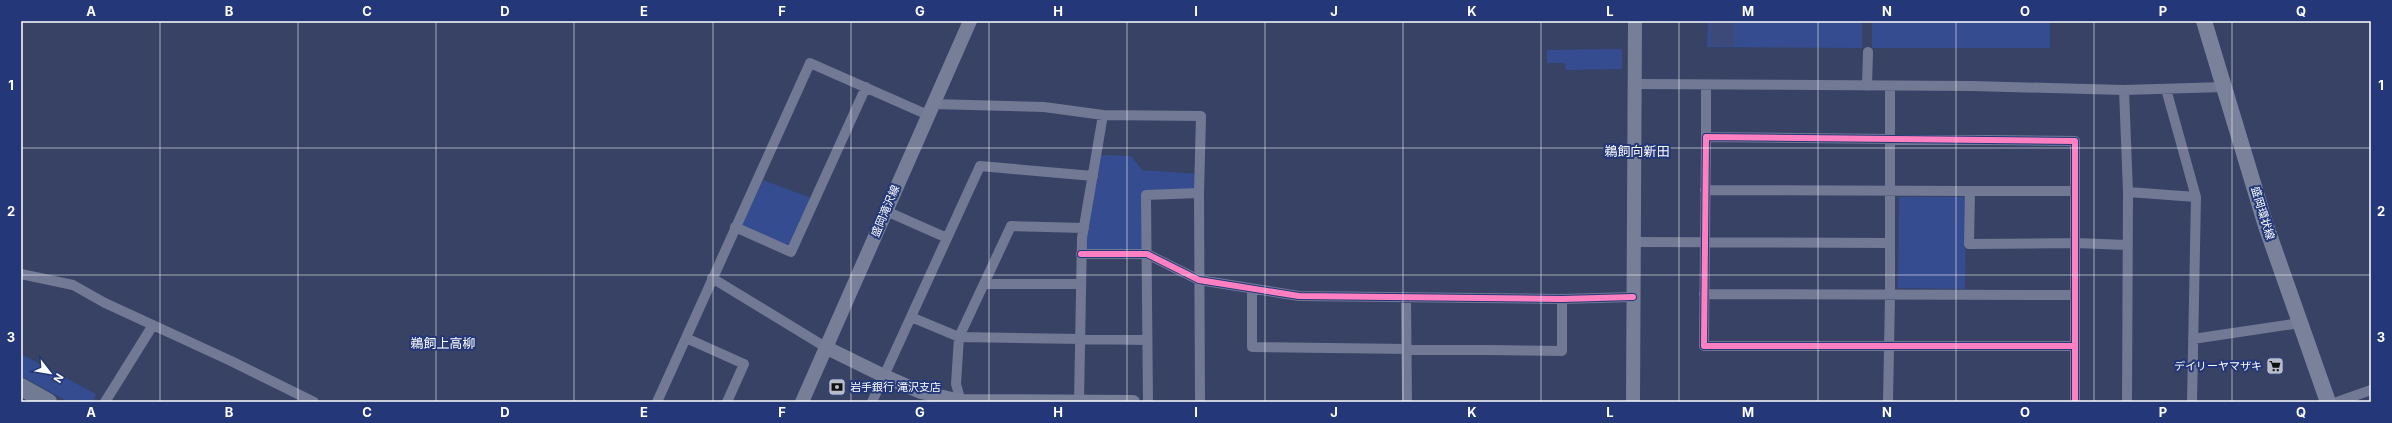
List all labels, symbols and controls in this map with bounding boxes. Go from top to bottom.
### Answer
text: A [86,3,96,19]
text: B [225,3,234,19]
text: C [362,3,372,19]
text: D [500,3,510,19]
text: E [640,3,648,19]
text: F [778,3,786,19]
text: G [915,3,925,19]
text: H [1053,3,1063,19]
text: I [1194,3,1198,19]
text: J [1330,3,1338,19]
text: K [1467,3,1477,19]
text: L [1606,3,1614,19]
text: M [1742,3,1754,19]
text: N [1882,3,1892,19]
text: O [2020,3,2030,19]
text: P [2159,3,2167,19]
text: Q [2296,3,2306,19]
text: 1 [8,77,14,93]
text: 1 [2378,77,2384,93]
district label: 鵜飼向新田 [1604,143,1670,159]
street label: 盛岡滝沢線 [868,183,902,239]
street label: 盛岡環状線 [2248,185,2278,241]
text: 2 [7,203,15,219]
text: 2 [2377,203,2385,219]
text: 3 [7,329,15,345]
text: 3 [2377,329,2385,345]
district label: 鵜飼上高柳 [410,335,476,351]
north arrow [30,353,70,393]
supermarket icon: デイリーヤマザキ [2265,356,2285,376]
place label: デイリーヤマザキ [2174,359,2262,373]
text: N [50,371,67,385]
bank icon: 岩手銀行 滝沢支店 [827,377,847,397]
place label: 岩手銀行 滝沢支店 [850,380,941,394]
text: A [86,404,96,420]
text: B [225,404,234,420]
text: C [362,404,372,420]
text: D [500,404,510,420]
text: E [640,404,648,420]
text: F [778,404,786,420]
text: G [915,404,925,420]
text: H [1053,404,1063,420]
text: I [1194,404,1198,420]
text: J [1330,404,1338,420]
text: K [1467,404,1477,420]
text: L [1606,404,1614,420]
text: M [1742,404,1754,420]
text: N [1882,404,1892,420]
text: O [2020,404,2030,420]
text: P [2159,404,2167,420]
text: Q [2296,404,2306,420]

